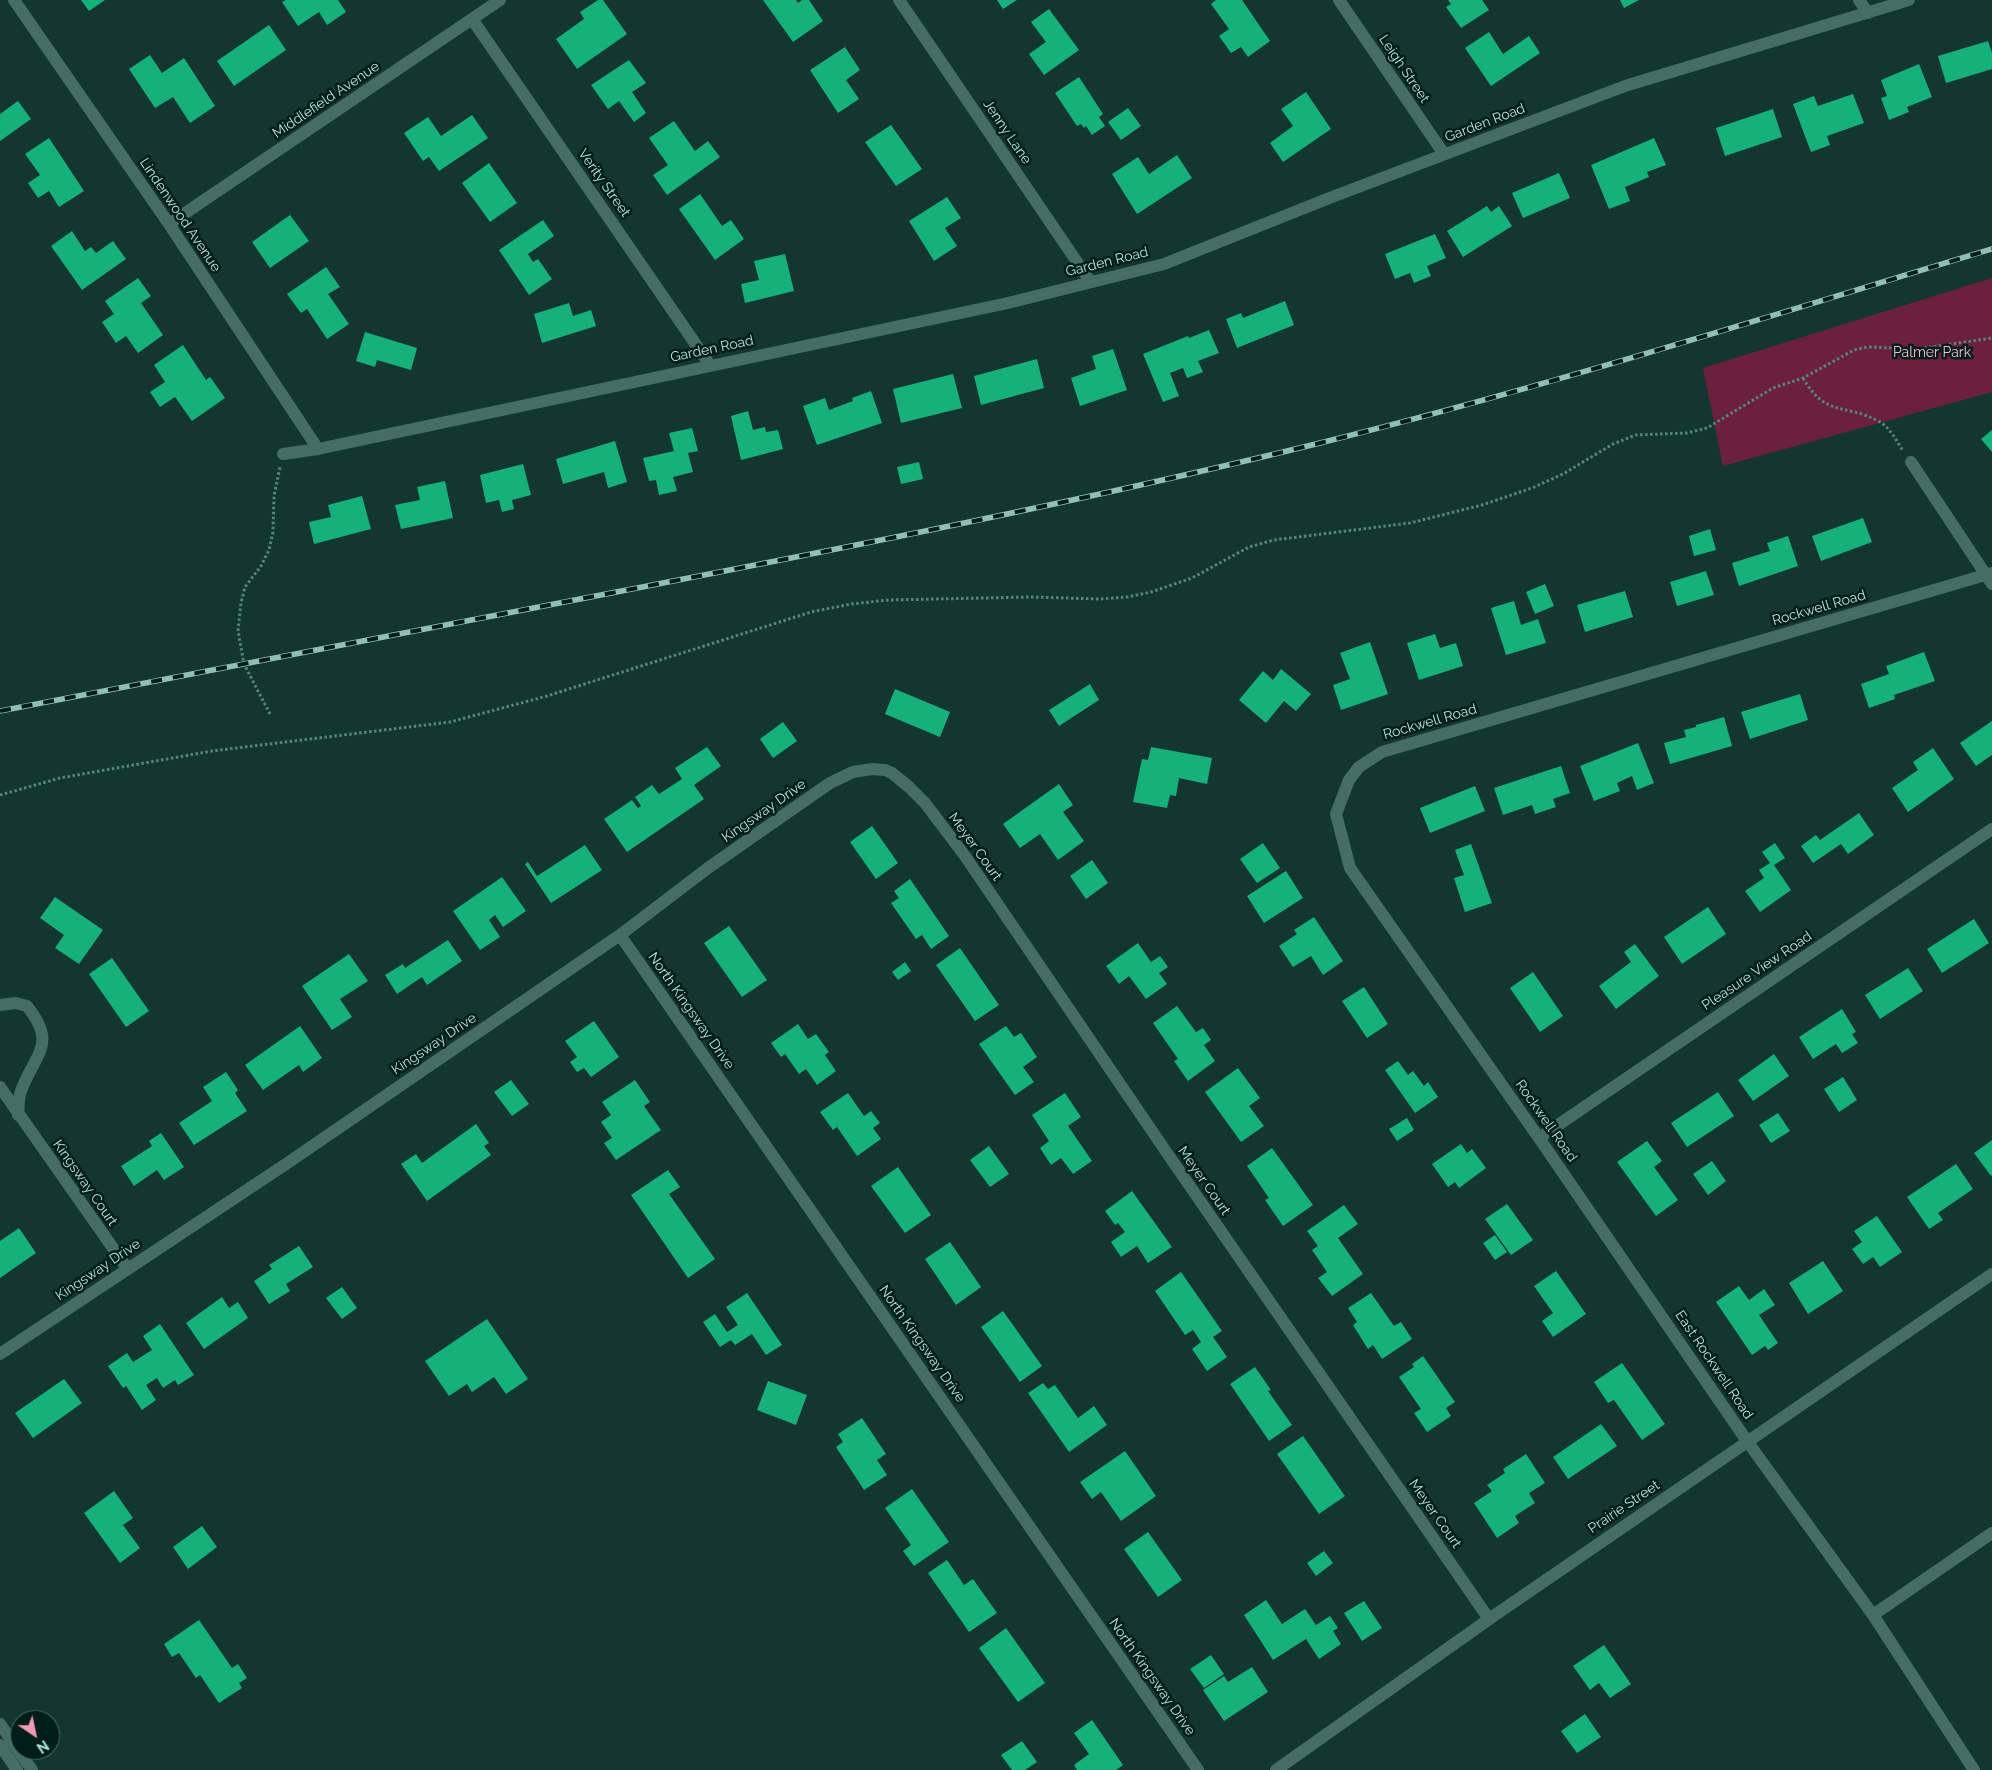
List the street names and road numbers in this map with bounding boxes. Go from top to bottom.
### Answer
street label: Leigh Street [1375,32,1433,106]
street label: Middlefield Avenue [269,58,383,142]
street label: Jenny Lane [979,96,1035,168]
street label: Garden Road [1442,100,1528,146]
street label: Verity Street [574,146,634,220]
street label: Lindenwood Avenue [136,155,224,275]
street label: Garden Road [1064,244,1150,280]
street label: Garden Road [669,332,755,366]
street label: Rockwell Road [1770,587,1868,629]
street label: Rockwell Road [1381,701,1479,743]
street label: Kingsway Drive [719,776,809,846]
street label: Meyer Court [945,810,1005,884]
street label: Pleasure View Road [1699,928,1815,1014]
street label: North Kingsway Drive [644,949,738,1073]
street label: Kingsway Drive [388,1009,480,1079]
street label: Rockwell Road [1511,1077,1581,1165]
street label: Kingsway Court [49,1137,121,1229]
street label: Meyer Court [1174,1143,1234,1219]
street label: Kingsway Drive [52,1235,144,1305]
street label: North Kingsway Drive [875,1282,969,1406]
street label: East Rockwell Road [1671,1307,1757,1423]
street label: Meyer Court [1405,1476,1465,1552]
street label: Prairie Street [1585,1477,1663,1537]
street label: North Kingsway Drive [1105,1615,1199,1739]

